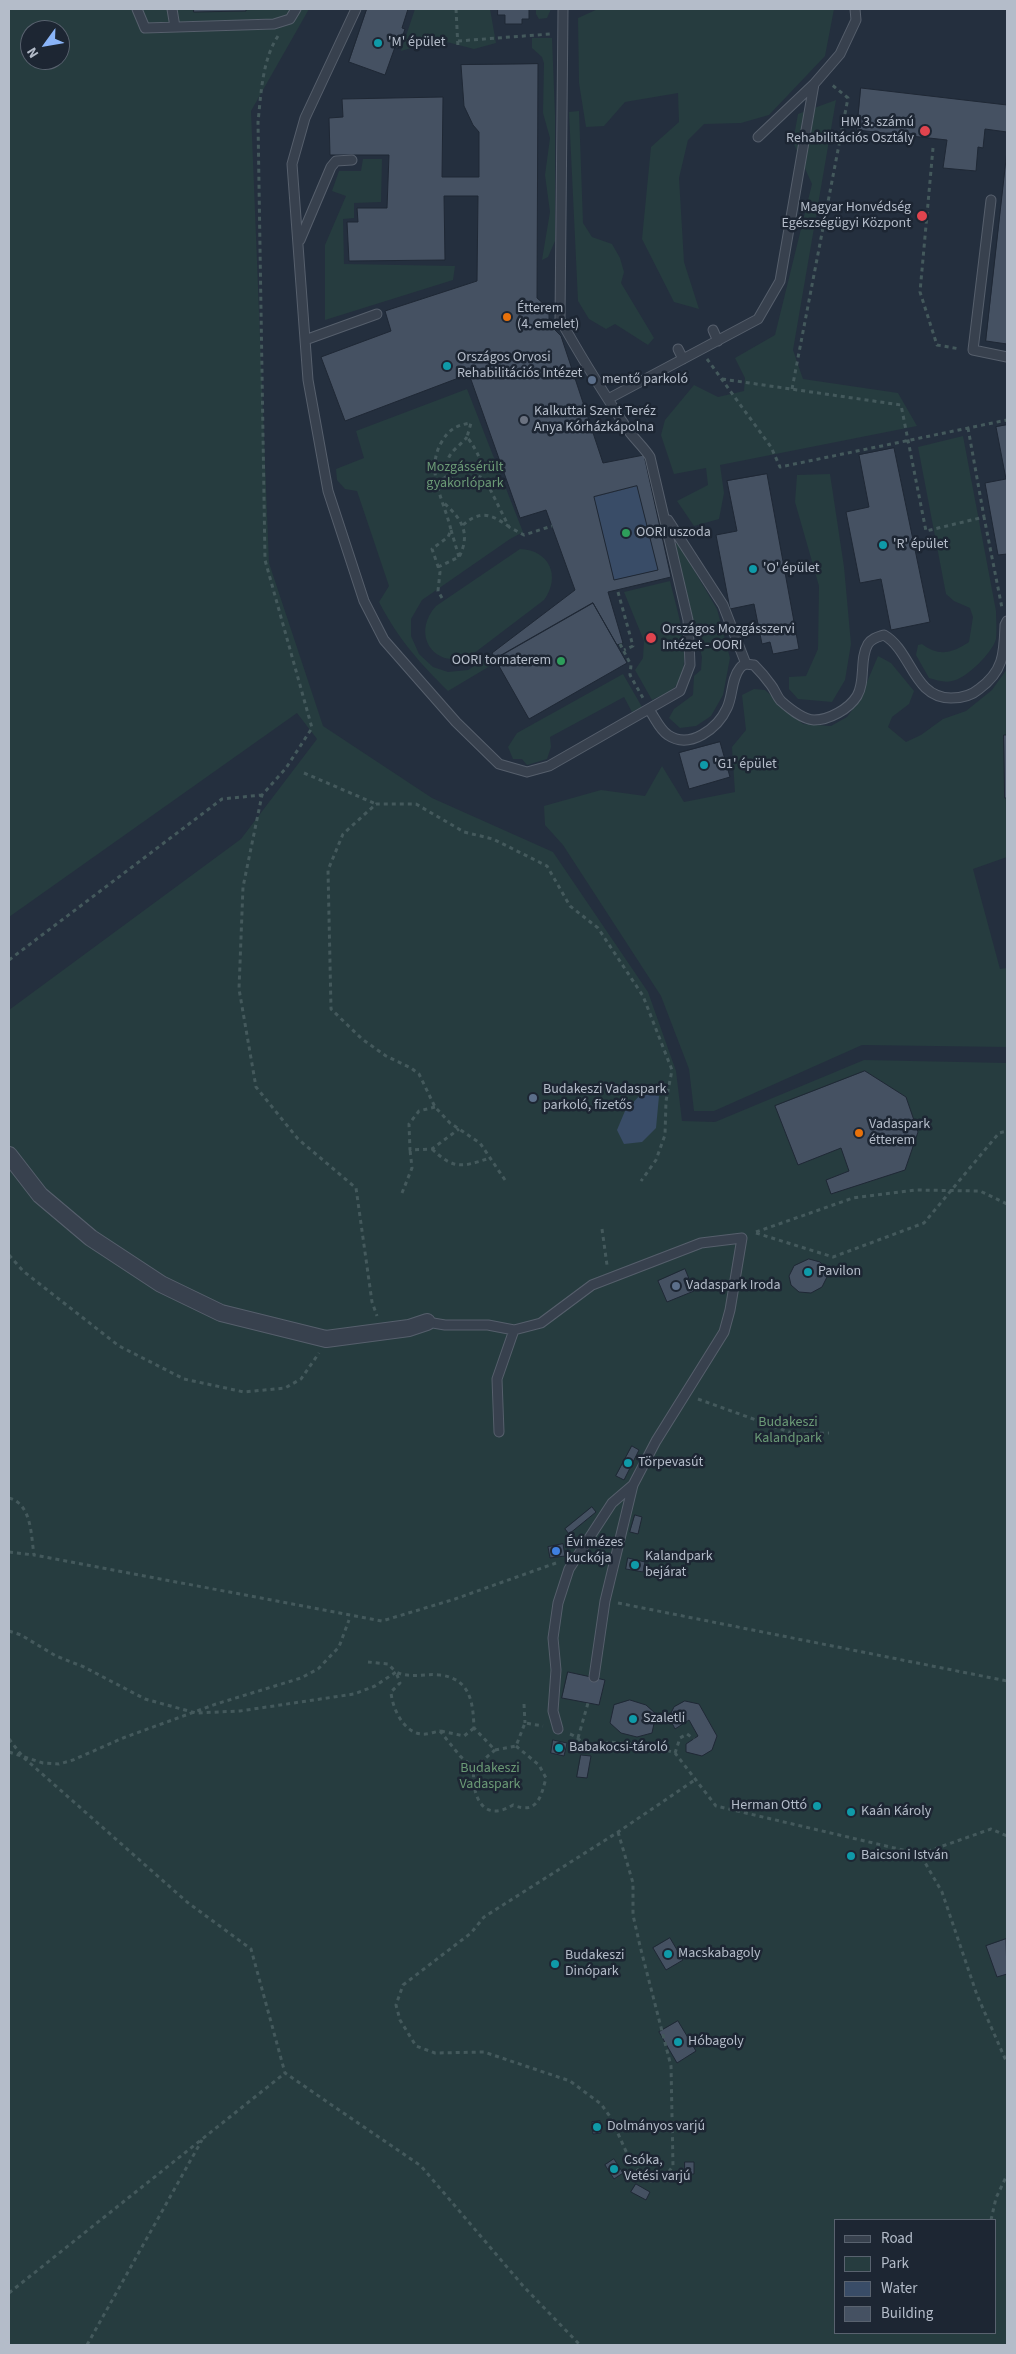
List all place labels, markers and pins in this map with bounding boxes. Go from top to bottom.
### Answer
place label: 'M' épület [388,35,445,51]
marker: 'M' épület [372,37,384,49]
place label: HM 3. számú Rehabilitációs Osztály [786,115,914,148]
marker: HM 3. számú Rehabilitációs Osztály [918,124,932,138]
place label: Magyar Honvédség Egészségügyi Központ [781,200,911,232]
marker: Magyar Honvédség Egészségügyi Központ [915,209,929,223]
place label: Étterem (4. emelet) [517,301,579,334]
marker: Étterem (4. emelet) [501,311,513,323]
place label: Országos Orvosi Rehabilitációs Intézet [457,350,582,382]
marker: Országos Orvosi Rehabilitációs Intézet [441,360,453,372]
place label: mentő parkoló [602,372,688,388]
marker: mentő parkoló [586,374,598,386]
place label: Kalkuttai Szent Teréz Anya Kórházkápolna [534,404,656,437]
marker: Kalkuttai Szent Teréz Anya Kórházkápolna [518,414,530,426]
place label: OORI uszoda [636,525,711,541]
marker: OORI uszoda [620,527,632,539]
place label: 'R' épület [893,537,948,553]
marker: 'R' épület [877,539,889,551]
place label: 'O' épület [763,561,820,577]
marker: 'O' épület [747,563,759,575]
place label: Országos Mozgásszervi Intézet - OORI [662,622,795,654]
marker: Országos Mozgásszervi Intézet - OORI [644,631,658,645]
place label: OORI tornaterem [452,653,551,669]
marker: OORI tornaterem [555,655,567,667]
place label: 'G1' épület [714,757,777,773]
marker: 'G1' épület [698,759,710,771]
place label: Budakeszi Vadaspark parkoló, fizetős [543,1082,666,1114]
marker: Budakeszi Vadaspark parkoló, fizetős [527,1092,539,1104]
place label: Vadaspark étterem [869,1117,930,1150]
marker: Vadaspark étterem [853,1127,865,1139]
place label: Pavilon [818,1264,861,1280]
marker: Pavilon [802,1266,814,1278]
place label: Vadaspark Iroda [686,1278,781,1294]
marker: Vadaspark Iroda [670,1280,682,1292]
place label: Törpevasút [638,1455,703,1471]
marker: Törpevasút [622,1457,634,1469]
place label: Évi mézes kuckója [566,1535,623,1568]
marker: Évi mézes kuckója [550,1545,562,1557]
place label: Kalandpark bejárat [645,1549,713,1581]
marker: Kalandpark bejárat [629,1559,641,1571]
place label: Szaletli [643,1711,685,1727]
marker: Szaletli [627,1713,639,1725]
place label: Babakocsi-tároló [569,1740,668,1756]
marker: Babakocsi-tároló [553,1742,565,1754]
place label: Herman Ottó [731,1798,807,1814]
marker: Herman Ottó [811,1800,823,1812]
place label: Kaán Károly [861,1804,931,1820]
marker: Kaán Károly [845,1806,857,1818]
place label: Baicsoni István [861,1848,948,1864]
marker: Baicsoni István [845,1850,857,1862]
place label: Macskabagoly [678,1946,760,1962]
place label: Budakeszi Dinópark [565,1948,625,1980]
marker: Macskabagoly [662,1948,674,1960]
marker: Budakeszi Dinópark [549,1958,561,1970]
place label: Hóbagoly [688,2034,744,2050]
marker: Hóbagoly [672,2036,684,2048]
place label: Dolmányos varjú [607,2119,705,2135]
marker: Dolmányos varjú [591,2121,603,2133]
place label: Csóka, Vetési varjú [624,2153,691,2186]
marker: Csóka, Vetési varjú [608,2163,620,2175]

